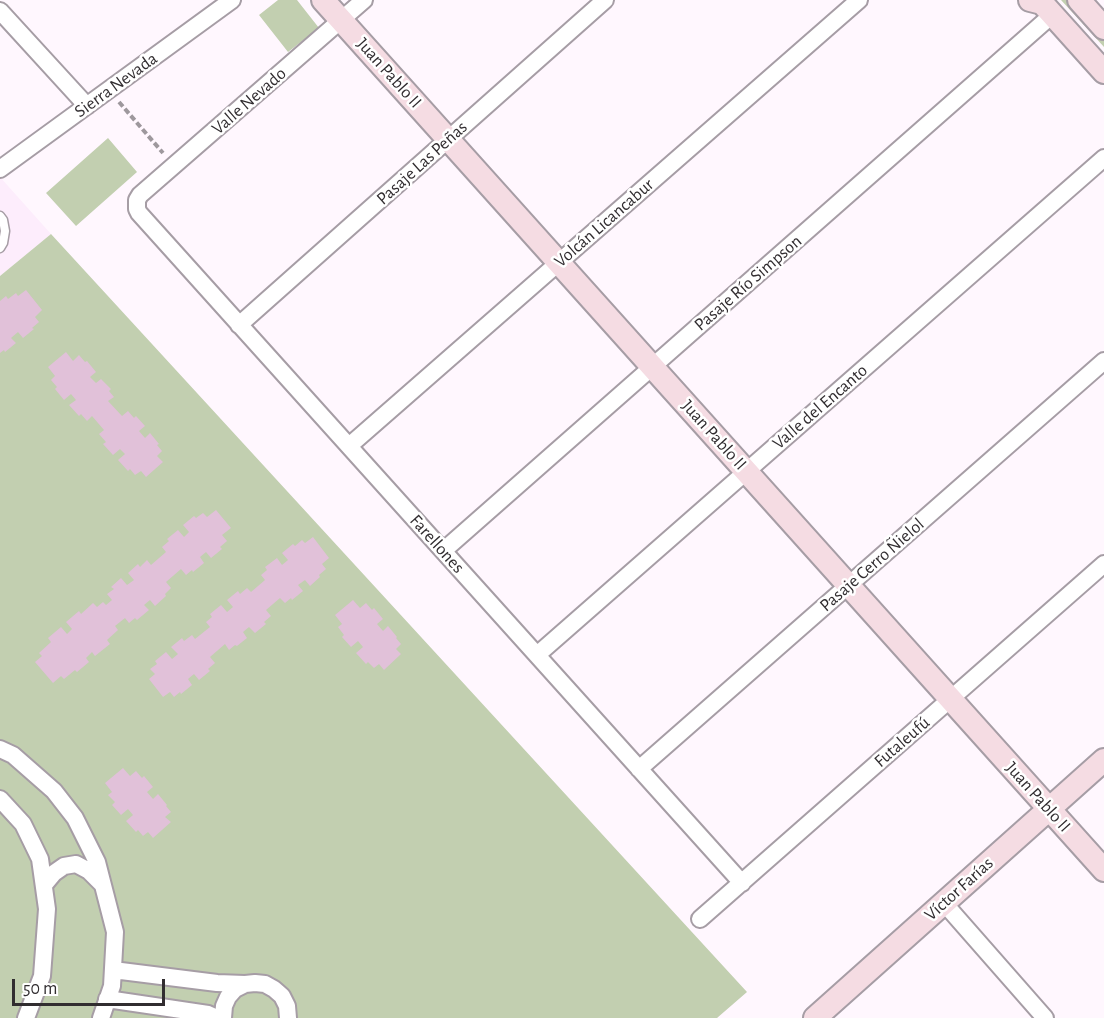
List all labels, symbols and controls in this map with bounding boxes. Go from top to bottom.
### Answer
street label: Juan Pablo II [352,33,426,113]
street label: Sierra Nevada [70,48,162,122]
street label: Valle Nevado [207,63,291,139]
street label: Pasaje Las Peñas [372,117,472,209]
street label: Volcán Licancabur [550,174,658,272]
street label: Pasaje Río Simpson [690,230,806,336]
street label: Valle del Encanto [768,360,872,454]
street label: Juan Pablo II [677,395,751,475]
street label: Farellones [405,510,469,578]
street label: Pasaje Cerro Ñielol [815,514,929,616]
street label: Futaleufú [870,712,934,772]
street label: Juan Pablo II [1001,757,1075,837]
street label: Víctor Farías [920,853,998,925]
scale bar [15,967,168,1005]
text: 50 m [23,980,57,998]

